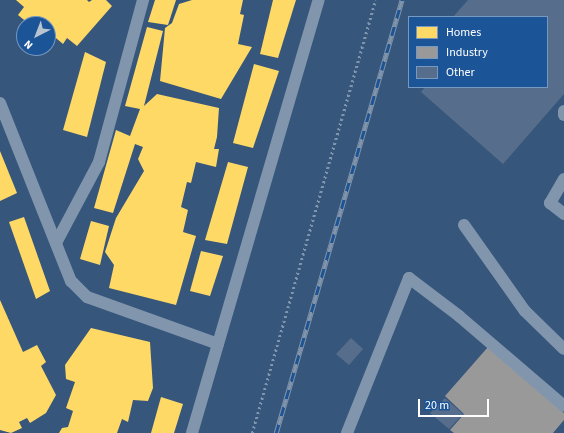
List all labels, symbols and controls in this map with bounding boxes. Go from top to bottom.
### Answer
north arrow [16,16,56,56]
legend [408,16,548,88]
text: Homes [446,24,481,41]
text: N [21,37,36,53]
text: Industry [446,44,488,61]
text: Other [446,64,475,81]
scale bar [420,391,491,417]
text: 20 m [425,397,449,414]

